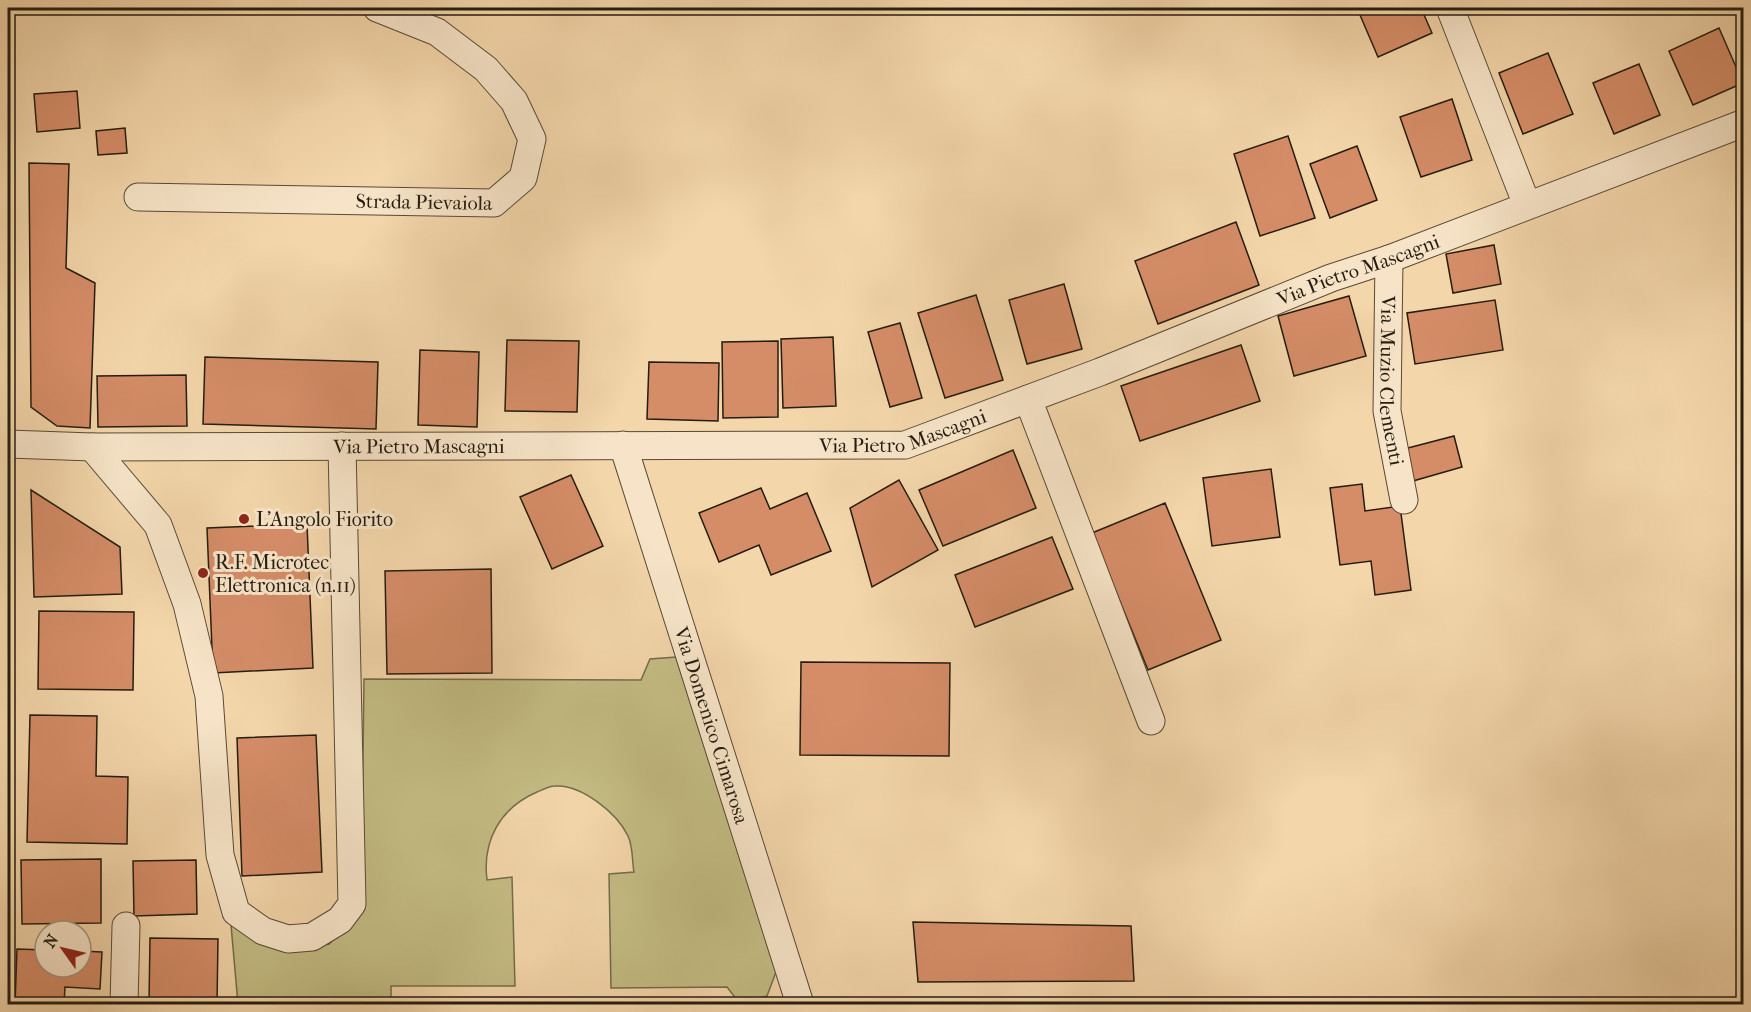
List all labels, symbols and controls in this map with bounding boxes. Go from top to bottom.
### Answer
street label: Strada Pievaiola [355,190,493,215]
street label: Via Pietro Mascagni [1273,230,1443,311]
street label: Via Muzio Clementi [1375,294,1408,468]
street label: Via Pietro Mascagni [818,405,990,457]
street label: Via Pietro Mascagni [332,435,505,458]
place label: L'Angolo Fiorito [256,508,393,531]
marker: L'Angolo Fiorito [237,512,251,526]
place label: R.F. Microtec Elettronica (n.11) [215,551,356,597]
marker: R.F. Microtec Elettronica (n.11) [196,566,210,580]
street label: Via Domenico Cimarosa [669,623,753,827]
north arrow [33,919,93,979]
text: N [40,930,63,951]

